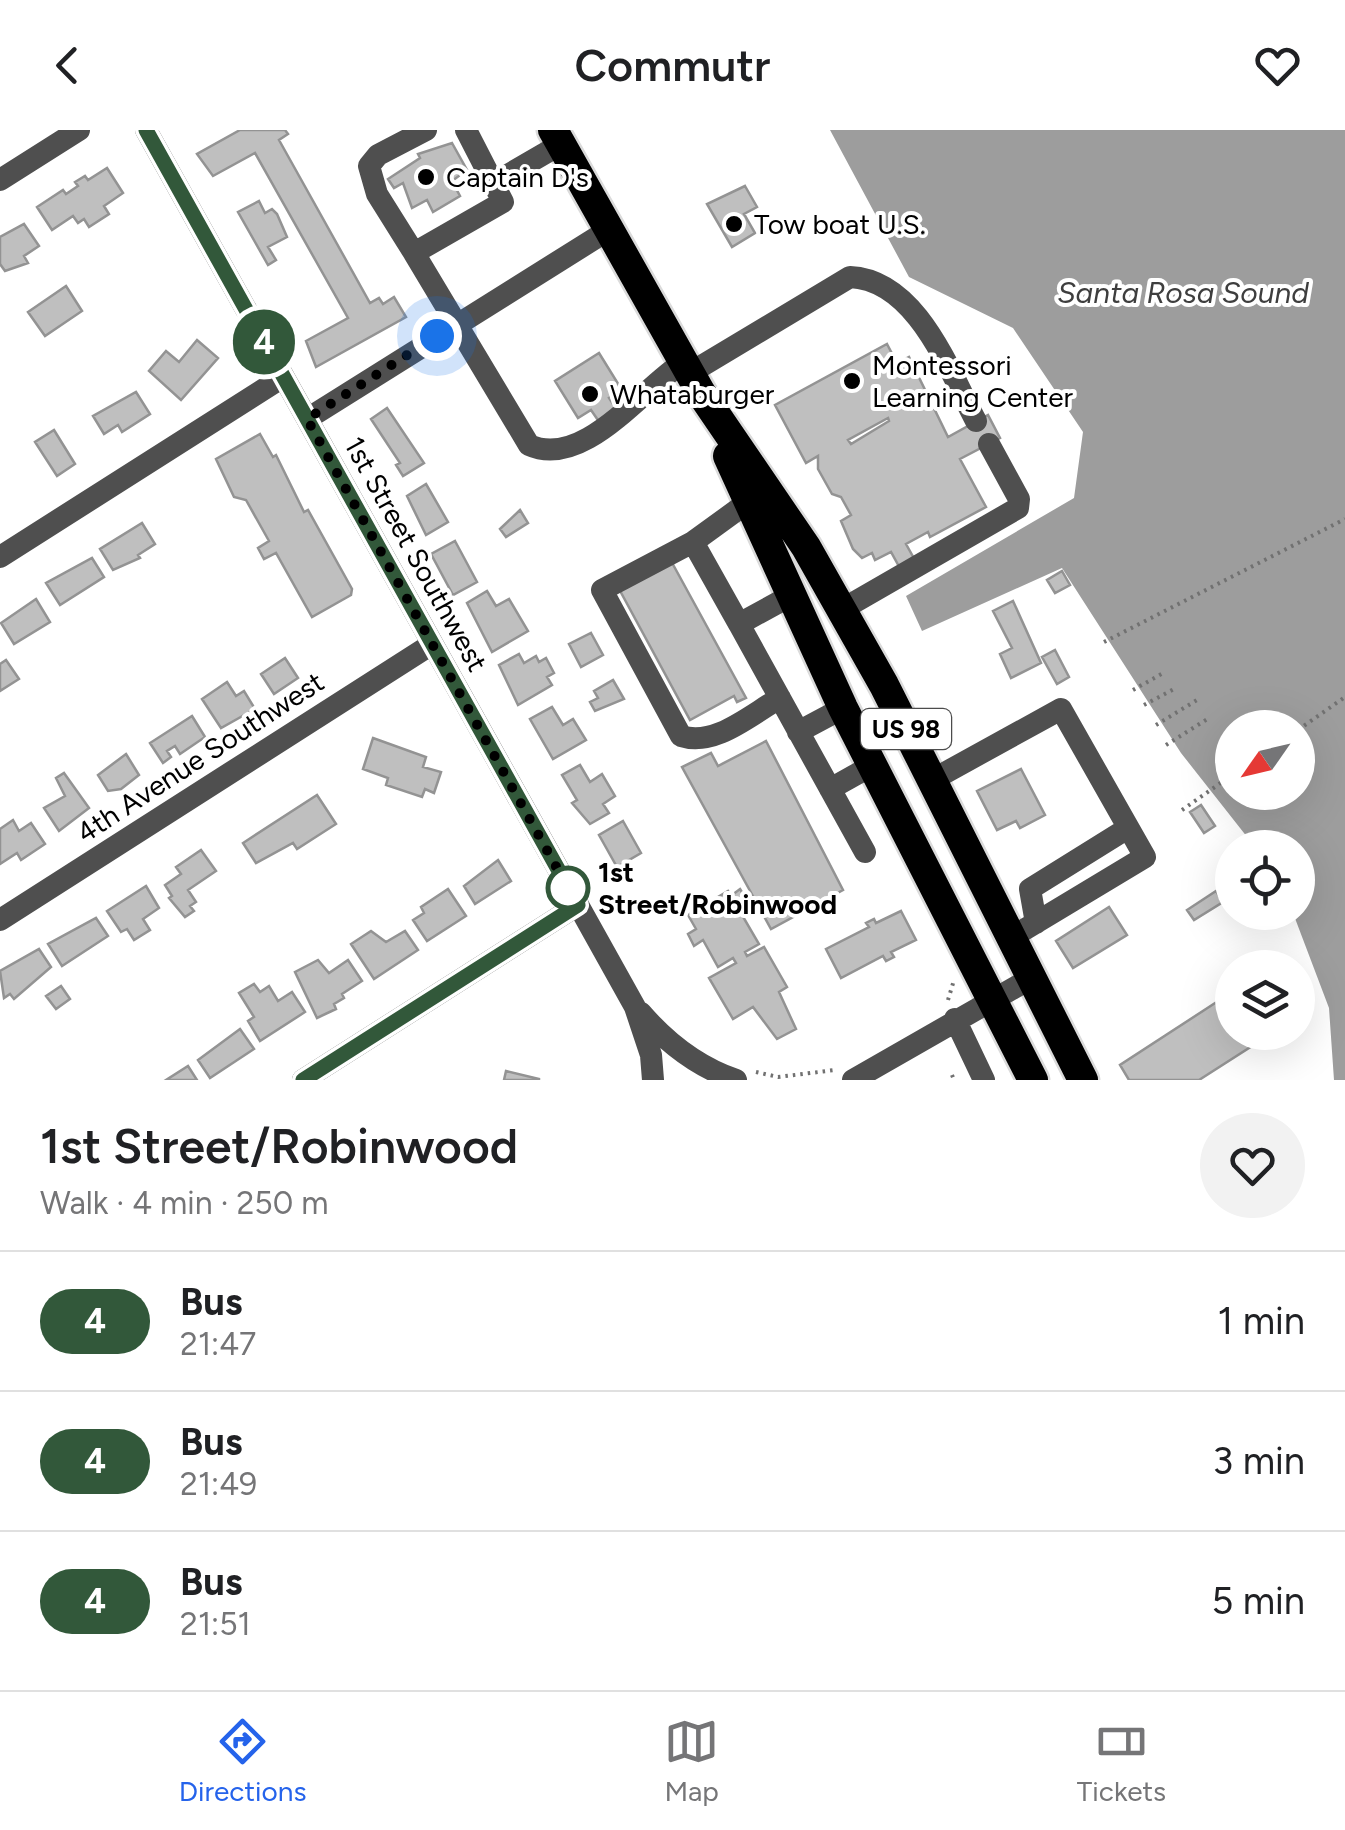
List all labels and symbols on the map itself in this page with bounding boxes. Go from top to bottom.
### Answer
place label: Captain D's [446,160,589,194]
marker: Captain D's [415,166,437,188]
place label: Tow boat U.S. [754,207,926,241]
marker: Tow boat U.S. [723,213,745,235]
water label: Santa Rosa Sound [1057,274,1309,311]
line badge: 4 [232,310,296,374]
your location [412,311,462,361]
place label: Montessori Learning Center [872,348,1074,414]
marker: Montessori Learning Center [841,370,863,392]
place label: Whataburger [610,377,775,411]
marker: Whataburger [579,383,601,405]
street label: 1st Street Southwest [337,431,495,677]
street label: 4th Avenue Southwest [70,664,330,850]
road number: US 98 [861,709,951,749]
north arrow [1215,710,1315,810]
place label: 1st Street/Robinwood [598,855,837,921]
marker: 1st Street/Robinwood [547,867,589,909]

